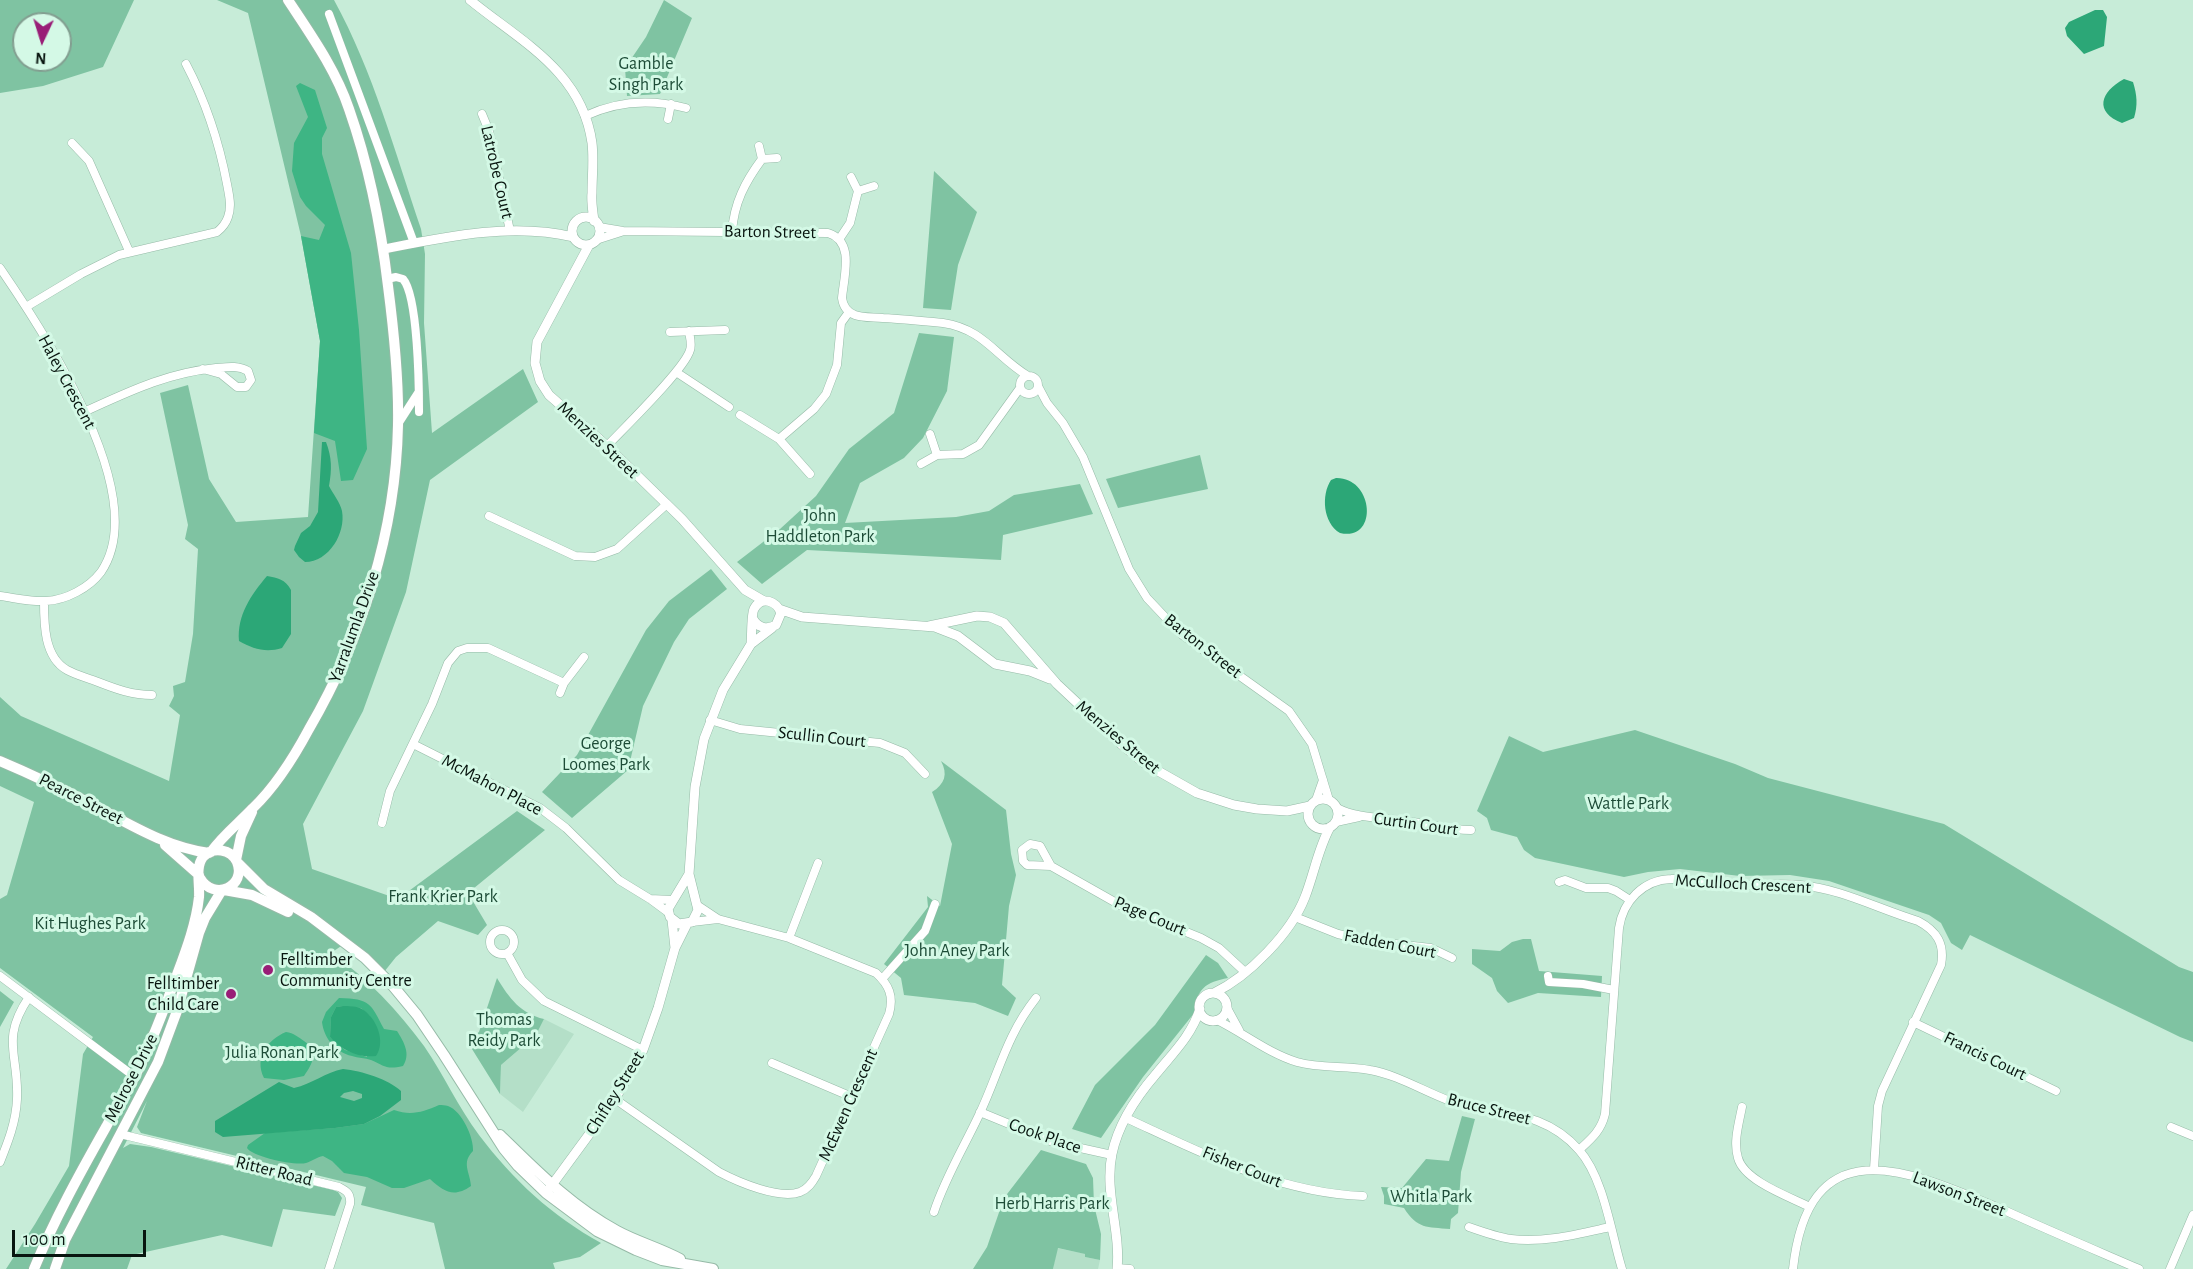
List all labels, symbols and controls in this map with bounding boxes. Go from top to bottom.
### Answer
north arrow [12,12,72,72]
text: N [35,50,47,66]
park label: Gamble Singh Park [609,53,683,96]
street label: Latrobe Court [476,123,518,221]
street label: Barton Street [724,220,816,244]
street label: Haley Crescent [33,331,101,433]
street label: Menzies Street [553,397,643,483]
park label: John Haddleton Park [765,505,875,548]
street label: Yarralumla Drive [324,568,384,686]
street label: Barton Street [1160,609,1246,683]
street label: Menzies Street [1071,695,1165,779]
street label: Scullin Court [777,722,867,752]
park label: George Loomes Park [562,733,650,776]
street label: McMahon Place [438,749,546,821]
street label: Pearce Street [35,769,127,829]
park label: Wattle Park [1587,793,1669,815]
street label: Curtin Court [1373,807,1459,841]
street label: McCulloch Crescent [1674,870,1812,898]
park label: Frank Krier Park [388,886,498,908]
street label: Page Court [1111,891,1189,941]
park label: Kit Hughes Park [34,913,146,935]
street label: Fadden Court [1342,925,1438,963]
park label: John Aney Park [904,940,1010,962]
place label: Felltimber Community Centre [280,949,412,992]
marker: Felltimber Community Centre [261,963,275,977]
place label: Felltimber Child Care [147,973,219,1016]
marker: Felltimber Child Care [224,987,238,1001]
park label: Thomas Reidy Park [467,1009,541,1052]
street label: Francis Court [1940,1027,2030,1085]
street label: Melrose Drive [99,1030,163,1126]
park label: Julia Ronan Park [225,1042,339,1064]
street label: McEwen Crescent [814,1045,882,1165]
street label: Chifley Street [581,1047,649,1139]
street label: Bruce Street [1445,1088,1533,1130]
street label: Cook Place [1006,1114,1084,1158]
street label: Fisher Court [1199,1141,1285,1193]
street label: Ritter Road [233,1151,315,1191]
street label: Lawson Street [1910,1166,2008,1222]
park label: Whitla Park [1390,1186,1472,1208]
park label: Herb Harris Park [994,1193,1110,1215]
scale bar [15,1218,148,1256]
text: 100 m [23,1231,66,1249]

